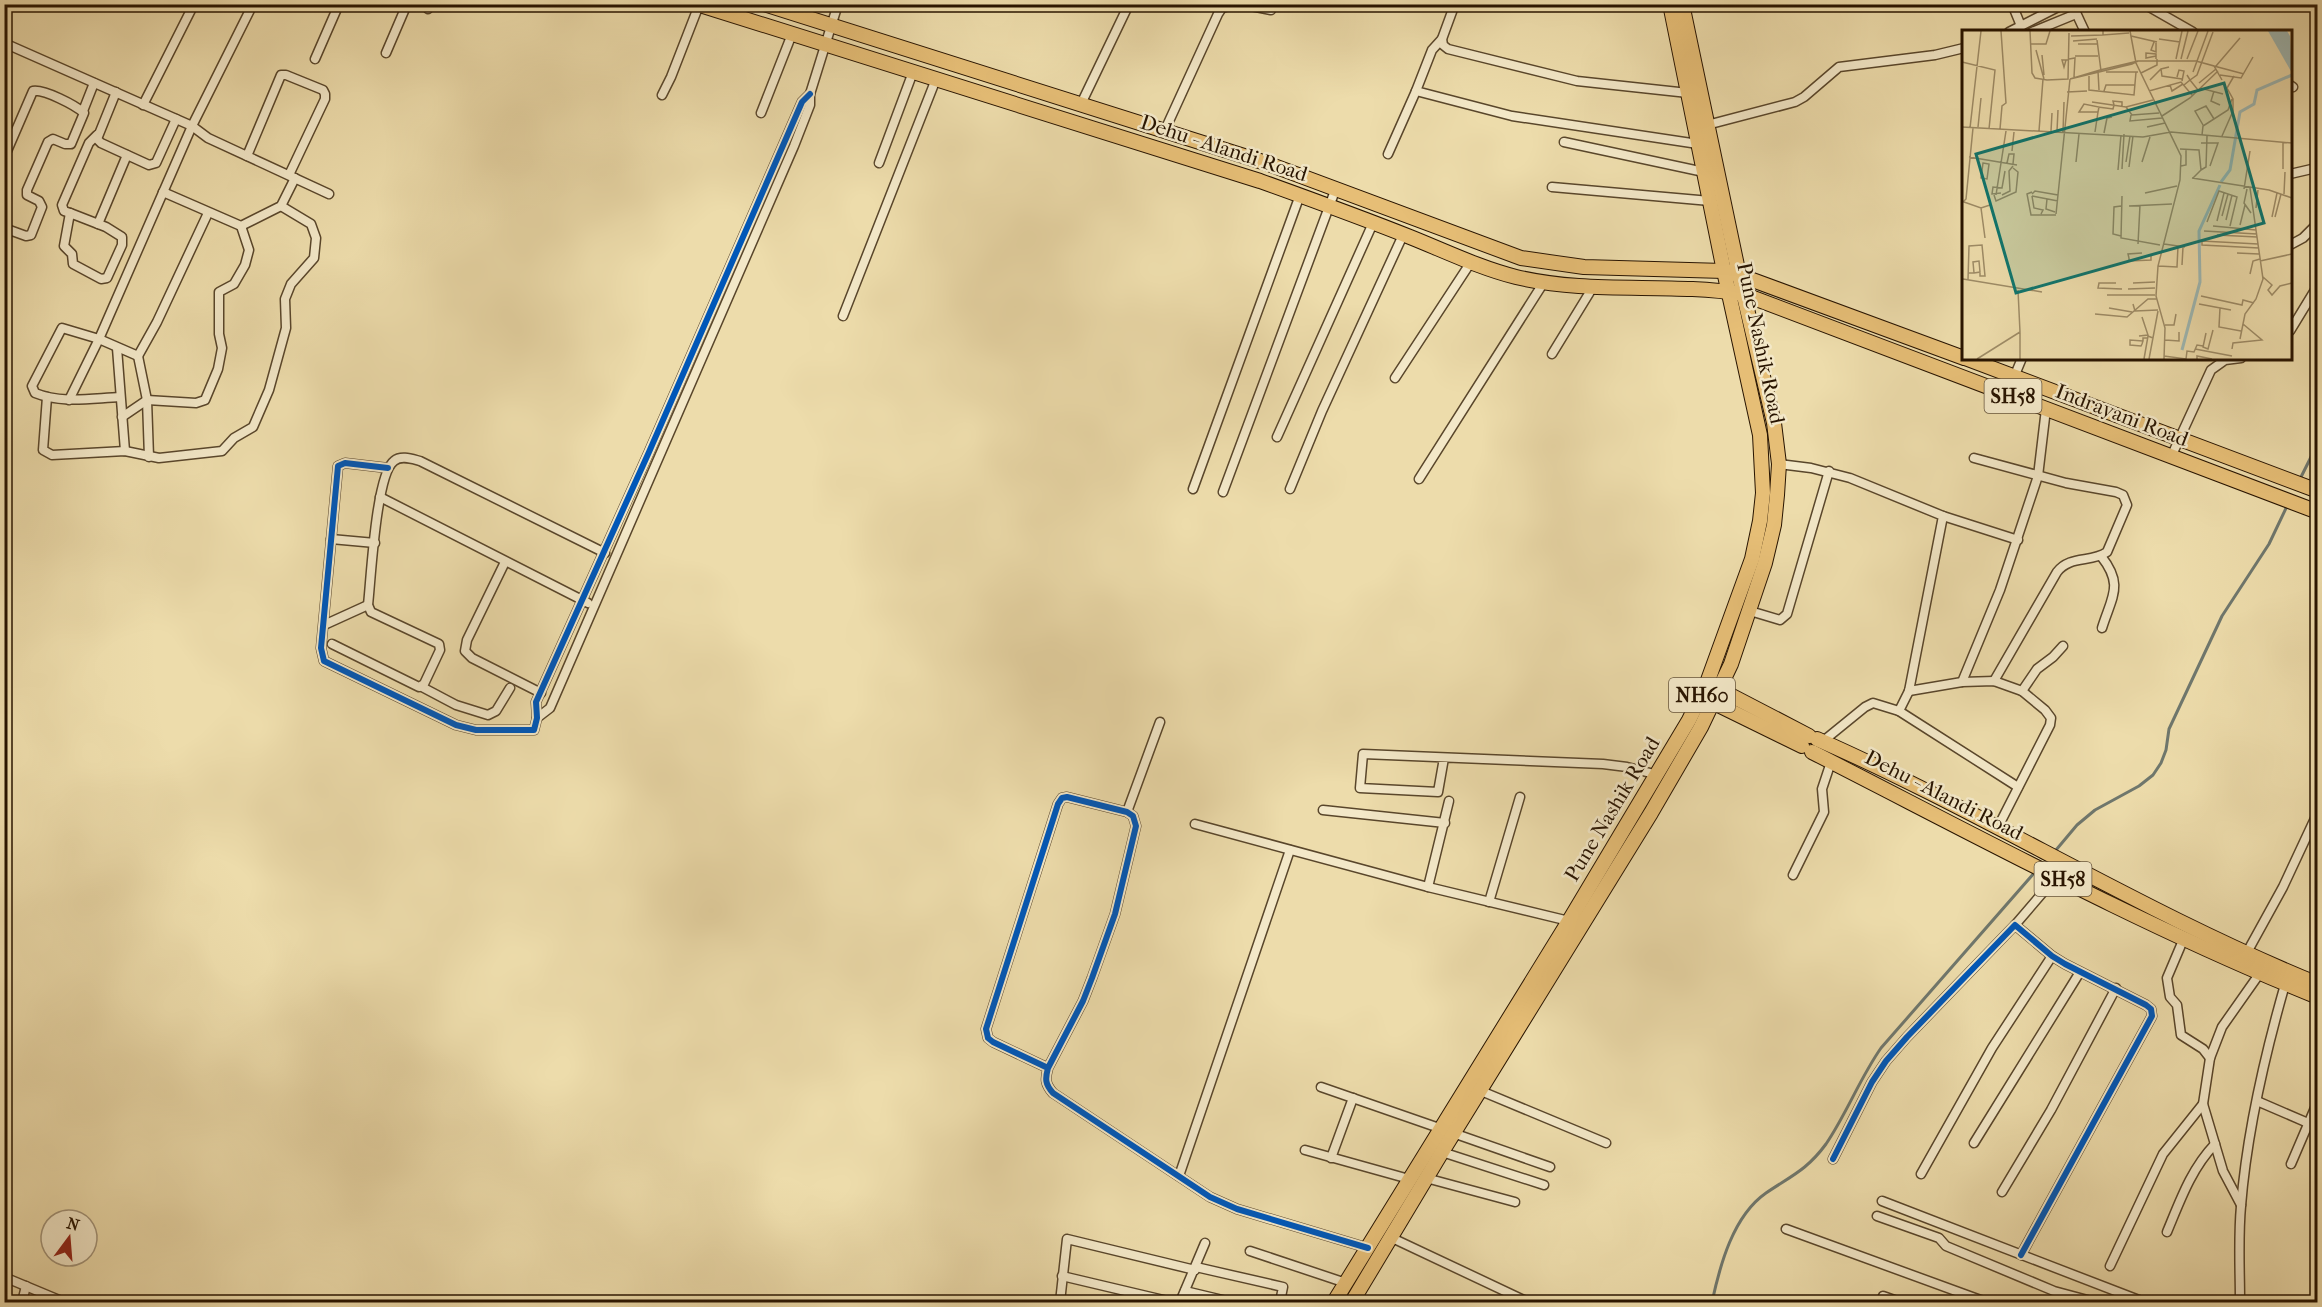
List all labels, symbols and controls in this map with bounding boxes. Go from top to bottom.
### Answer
inset map [1962,30,2292,360]
street label: Dehu - Alandi Road [1137,110,1311,187]
street label: Pune Nashik Road [1732,260,1790,426]
road number: SH58 [1984,379,2042,413]
street label: Indrayani Road [2052,379,2192,452]
road number: NH60 [1669,678,1735,712]
street label: Pune Nashik Road [1559,732,1665,886]
street label: Dehu - Alandi Road [1861,745,2028,846]
road number: SH58 [2034,862,2092,896]
north arrow [39,1208,99,1268]
text: N [65,1213,82,1235]

